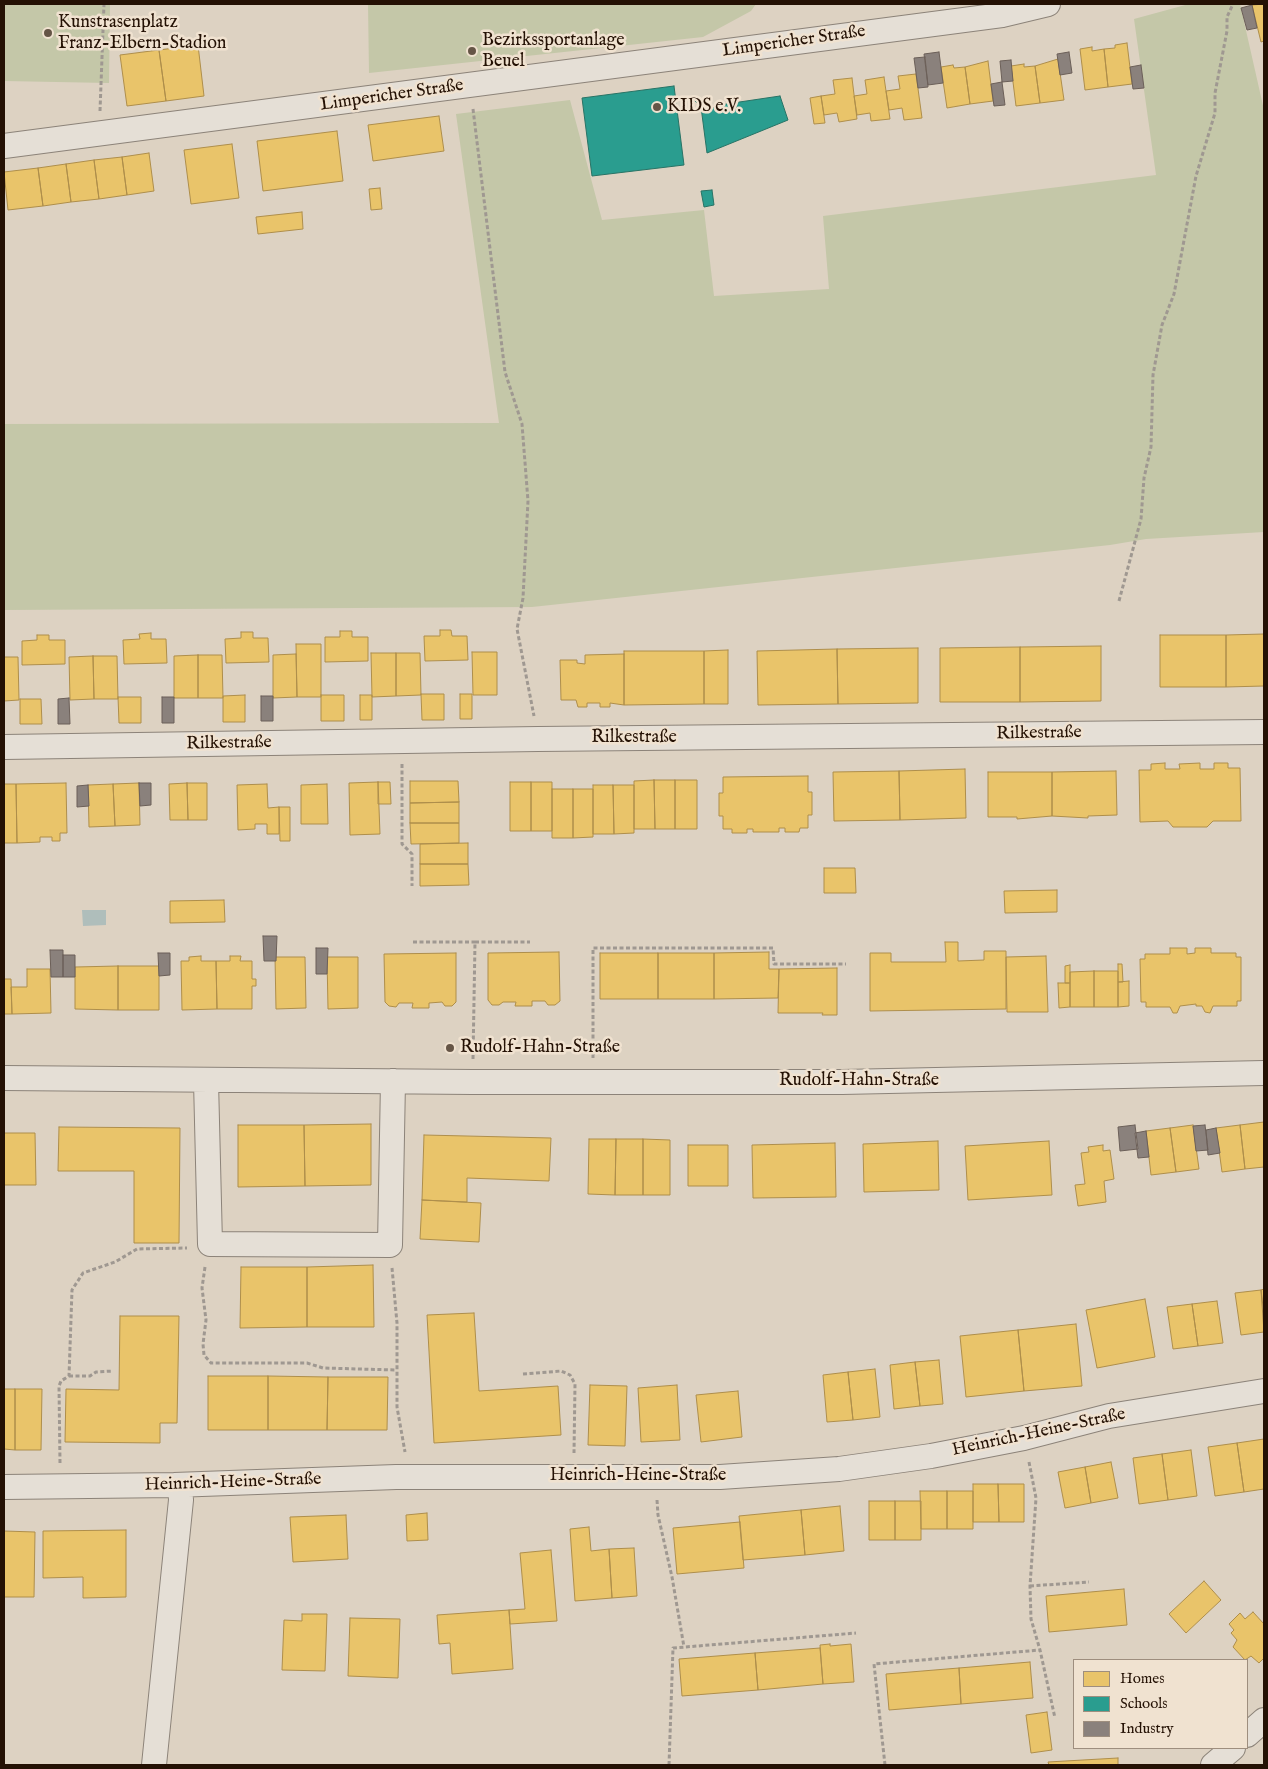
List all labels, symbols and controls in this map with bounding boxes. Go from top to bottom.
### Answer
place label: Kunstrasenplatz Franz-Elbern-Stadion [58,12,226,54]
street label: Limpericher Straße [721,21,867,63]
marker: Kunstrasenplatz Franz-Elbern-Stadion [42,27,54,39]
place label: Bezirkssportanlage Beuel [482,30,624,72]
marker: Bezirkssportanlage Beuel [466,45,478,57]
street label: Limpericher Straße [319,75,465,117]
place label: KIDS e.V. [667,96,741,118]
marker: KIDS e.V. [651,101,663,113]
street label: Rilkestraße [996,722,1082,746]
street label: Rilkestraße [591,727,677,749]
street label: Rilkestraße [186,732,272,756]
place label: Rudolf-Hahn-Straße [460,1037,620,1059]
marker: Rudolf-Hahn-Straße [444,1042,456,1054]
street label: Rudolf-Hahn-Straße [779,1070,939,1092]
street label: Heinrich-Heine-Straße [950,1404,1128,1462]
street label: Heinrich-Heine-Straße [550,1465,726,1487]
street label: Heinrich-Heine-Straße [144,1469,322,1497]
legend [1073,1659,1248,1749]
text: Homes [1120,1669,1164,1688]
text: Schools [1120,1694,1168,1713]
text: Industry [1120,1719,1174,1738]

